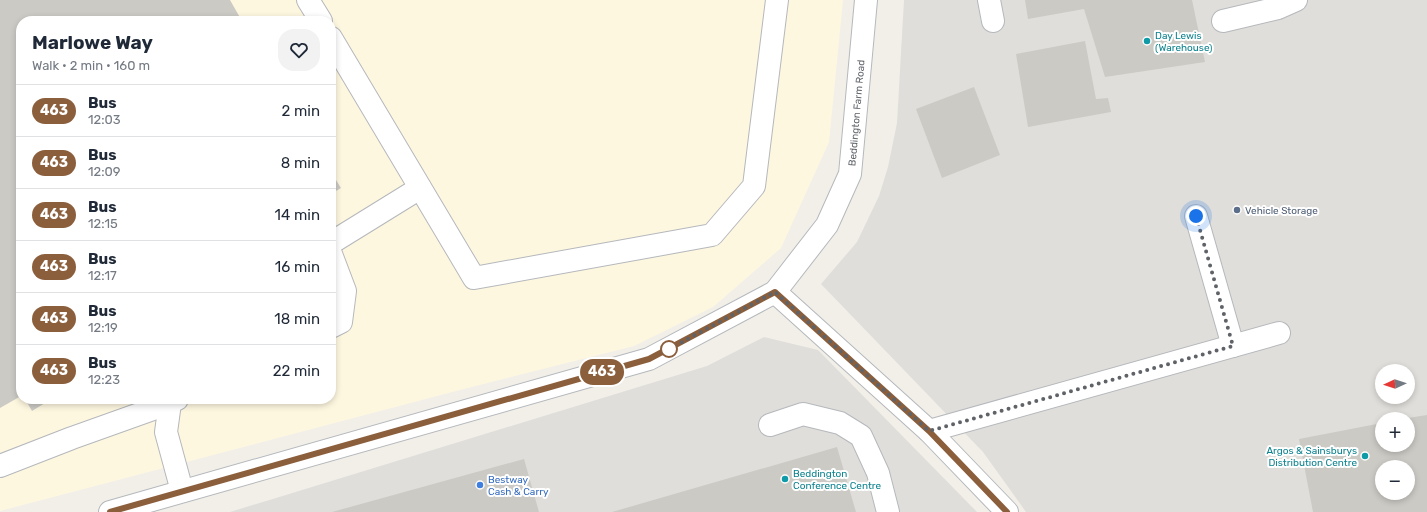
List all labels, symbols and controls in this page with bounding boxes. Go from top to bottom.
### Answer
button: heart [278,29,320,71]
place label: Day Lewis (Warehouse) [1155,30,1213,54]
text: Marlowe Way [32,31,153,54]
marker: Day Lewis (Warehouse) [1142,36,1152,46]
text: Walk · 2 min · 160 m [32,58,150,73]
street label: Beddington Farm Road [846,59,868,167]
text: Bus [88,94,116,112]
text: 463 [40,102,68,119]
text: 2 min [281,102,320,120]
text: 12:03 [88,112,121,127]
text: Bus [88,146,116,164]
text: 463 [40,154,68,171]
text: 8 min [281,154,320,172]
text: 12:09 [88,164,121,179]
text: Bus [88,198,116,216]
marker: Vehicle Storage [1232,205,1242,215]
place label: Vehicle Storage [1245,205,1318,217]
text: 463 [40,206,68,223]
text: 14 min [275,206,320,224]
your location [1186,206,1206,226]
text: 12:15 [88,216,118,231]
text: Bus [88,250,116,268]
text: 463 [40,258,68,275]
text: 16 min [275,258,320,276]
text: 12:17 [88,268,117,283]
text: Bus [88,302,116,320]
text: 463 [40,310,68,327]
text: 18 min [274,310,320,328]
text: 12:19 [88,320,118,335]
unlabelled marker [660,340,678,358]
text: Bus [88,354,116,372]
line badge: 463 [579,359,625,385]
text: 463 [40,362,68,379]
text: 22 min [273,362,320,380]
text: 463 [588,363,616,380]
north arrow [1375,364,1415,404]
map controls [1375,364,1415,500]
text: 12:23 [88,372,120,387]
button: + [1375,412,1415,452]
place label: Argos & Sainsburys Distribution Centre [1266,445,1357,469]
marker: Argos & Sainsburys Distribution Centre [1360,451,1370,461]
button: − [1375,460,1415,500]
place label: Beddington Conference Centre [793,468,882,492]
place label: Bestway Cash & Carry [488,474,549,498]
marker: Beddington Conference Centre [780,474,790,484]
marker: Bestway Cash & Carry [475,480,485,490]

